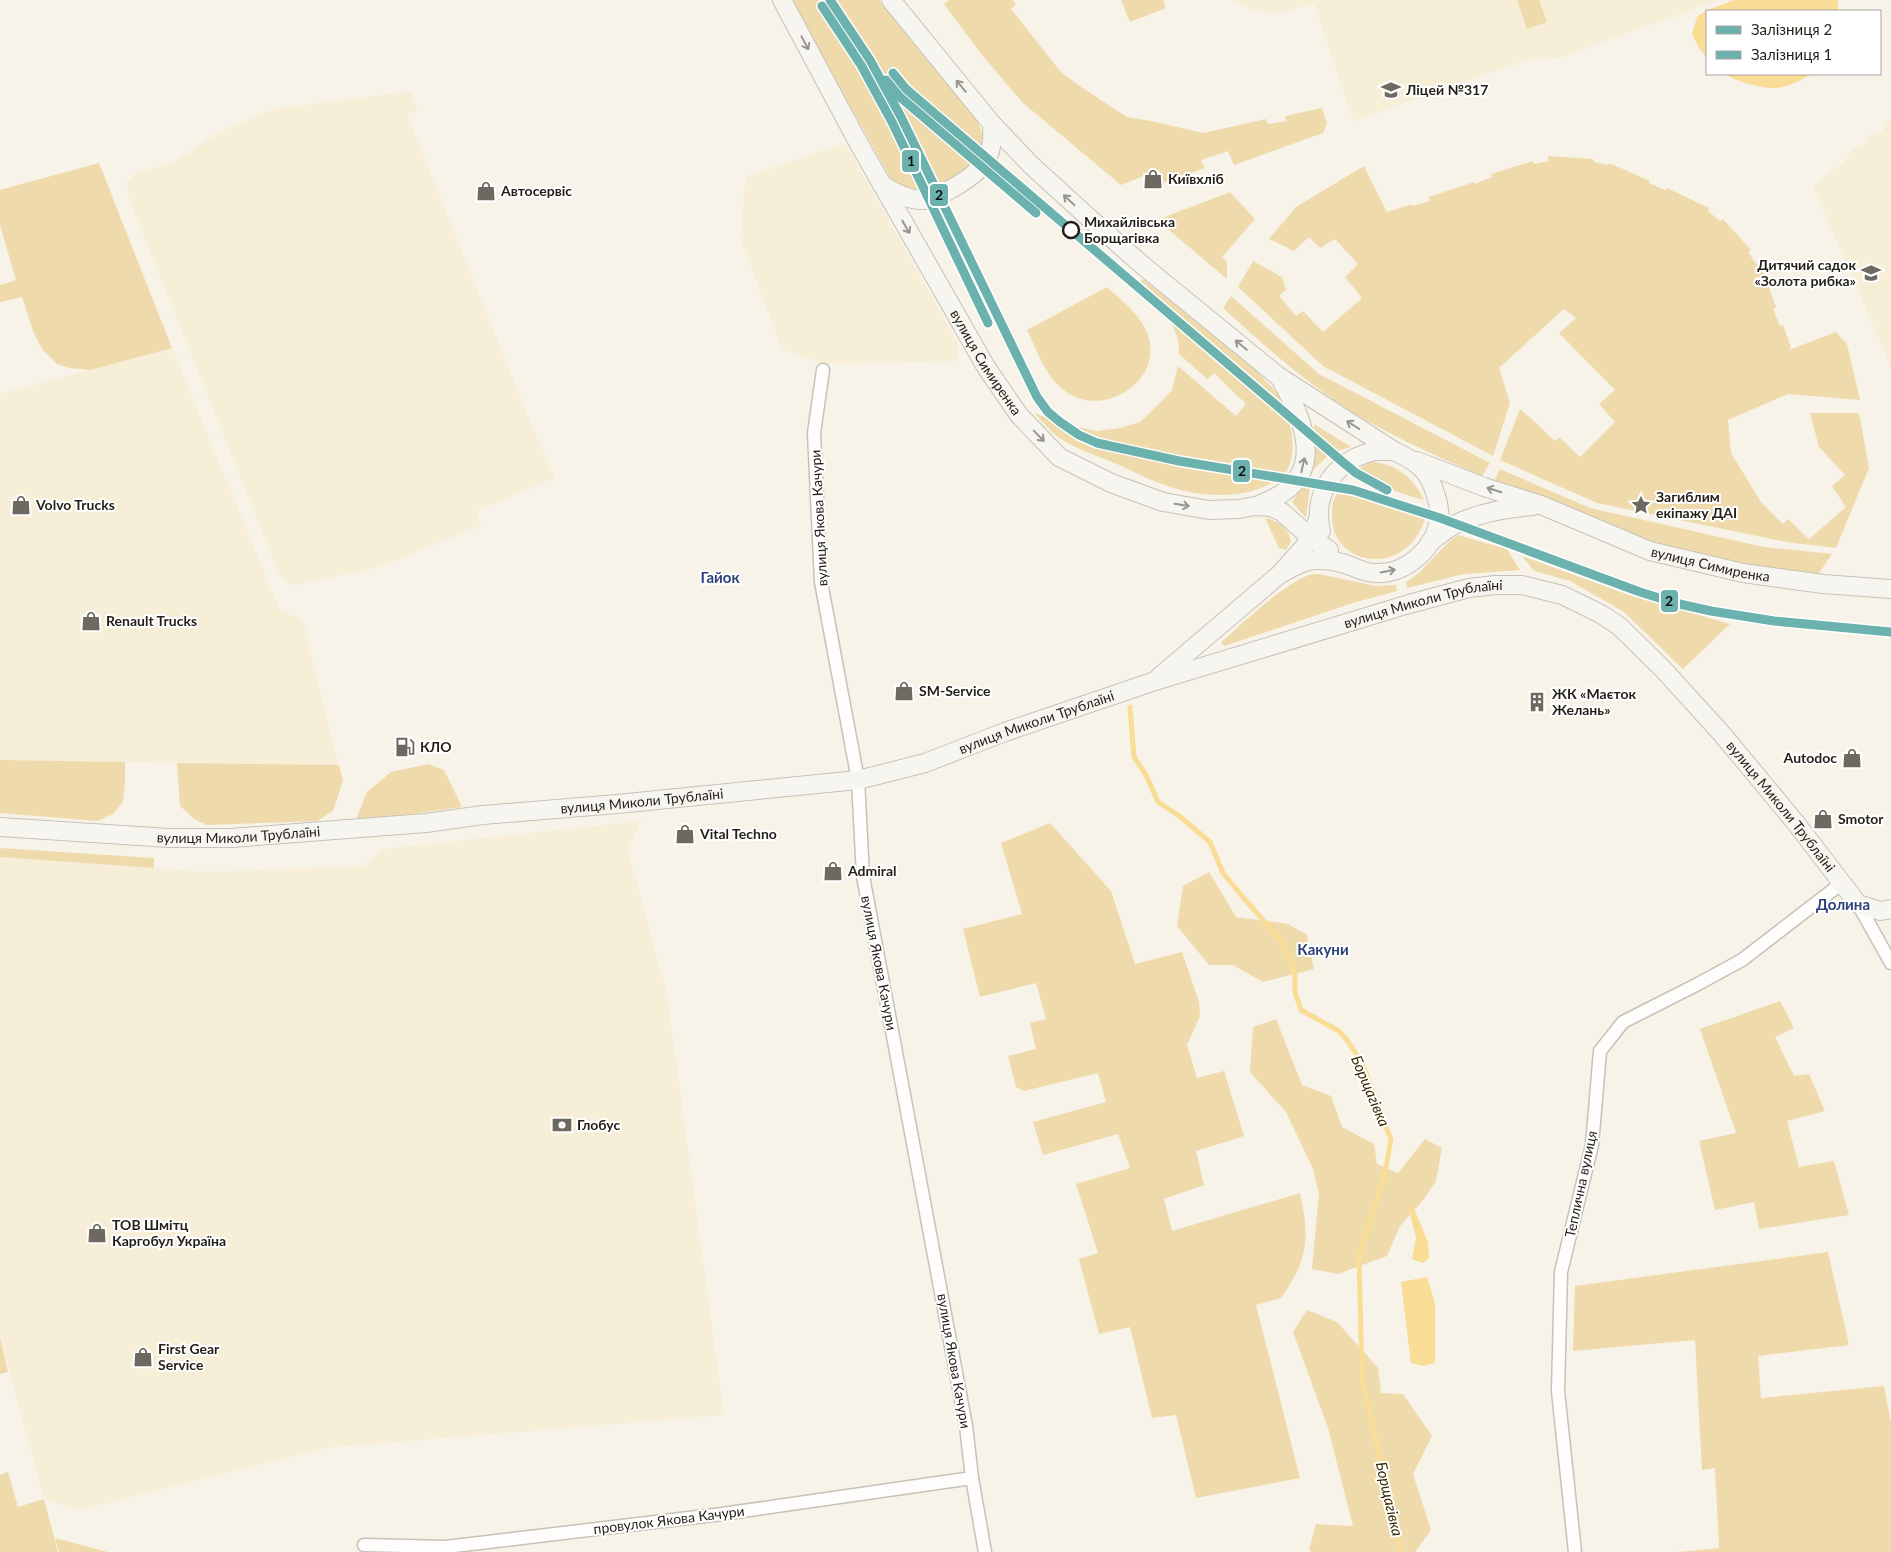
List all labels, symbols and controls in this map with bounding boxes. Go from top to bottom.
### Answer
legend [1706,10,1881,75]
text: Залізниця 2 [1751,20,1832,38]
one-way arrow [801,35,810,50]
text: Залізниця 1 [1751,45,1832,63]
school or university icon: Ліцей №317 [1380,79,1402,101]
one-way arrow [956,80,967,93]
place label: Ліцей №317 [1405,81,1488,98]
line badge: 1 [901,149,920,173]
text: 1 [907,152,915,169]
shop icon: Київхліб [1142,168,1164,190]
place label: Київхліб [1168,170,1224,187]
shop icon: Автосервіс [475,180,497,202]
place label: Автосервіс [500,182,572,199]
line badge: 2 [929,183,949,207]
text: 2 [935,186,943,203]
one-way arrow [1062,194,1075,206]
place label: Михайлівська Борщагівка [1084,213,1175,246]
one-way arrow [901,219,911,234]
marker: Михайлівська Борщагівка [1062,221,1080,239]
place label: Дитячий садок «Золота рибка» [1754,256,1856,289]
school or university icon: Дитячий садок «Золота рибка» [1860,262,1882,284]
street label: вулиця Симиренка [947,306,1026,418]
one-way arrow [1235,339,1248,350]
one-way arrow [1346,419,1360,429]
one-way arrow [1033,429,1045,442]
street label: вулиця Якова Качури [806,449,831,587]
one-way arrow [1299,457,1308,473]
line badge: 2 [1232,459,1251,483]
text: 2 [1238,462,1246,479]
one-way arrow [1487,485,1503,494]
place label: Загиблим екіпажу ДАІ [1656,488,1737,521]
shop icon: Volvo Trucks [10,494,32,516]
place icon: Загиблим екіпажу ДАІ [1630,494,1652,516]
place label: Volvo Trucks [35,496,115,513]
one-way arrow [1174,501,1190,511]
street label: вулиця Симиренка [1650,543,1771,585]
one-way arrow [1379,566,1395,575]
district label: Гайок [700,568,740,586]
street label: вулиця Миколи Трублаїні [1342,576,1503,631]
line badge: 2 [1660,589,1679,613]
text: 2 [1665,592,1673,609]
shop icon: Renault Trucks [80,610,102,632]
place label: Renault Trucks [106,612,197,629]
shop icon: SM-Service [893,680,915,702]
place label: SM-Service [919,682,991,699]
place label: ЖК «Маєток Желань» [1552,685,1636,718]
street label: вулиця Миколи Трублаїні [956,687,1116,757]
building icon: ЖК «Маєток Желань» [1526,691,1548,713]
fuel station icon: КЛО [394,736,416,758]
street label: вулиця Миколи Трублаїні [1723,737,1839,875]
place label: КЛО [420,738,452,755]
shop icon: Autodoc [1841,747,1863,769]
place label: Autodoc [1783,749,1837,766]
street label: вулиця Миколи Трублаїні [560,784,724,817]
shop icon: Smotor [1812,808,1834,830]
place label: Smotor [1838,810,1884,827]
street label: вулиця Миколи Трублаїні [156,822,321,846]
shop icon: Vital Techno [674,823,696,845]
place label: Vital Techno [699,825,777,842]
shop icon: Admiral [822,860,844,882]
place label: Admiral [847,862,897,879]
street label: вулиця Якова Качури [858,894,901,1032]
district label: Долина [1816,895,1870,913]
district label: Какуни [1297,940,1349,958]
water label: Борщагівка [1348,1052,1394,1129]
bank icon: Глобус [551,1114,573,1136]
place label: Глобус [577,1116,620,1133]
street label: Теплична вулиця [1561,1129,1600,1239]
place label: ТОВ Шмітц Каргобул Україна [112,1216,226,1249]
shop icon: ТОВ Шмітц Каргобул Україна [86,1222,108,1244]
street label: вулиця Якова Качури [934,1292,975,1430]
place label: First Gear Service [158,1340,220,1373]
shop icon: First Gear Service [132,1346,154,1368]
water label: Борщагівка [1373,1460,1407,1538]
street label: провулок Якова Качури [592,1502,745,1537]

